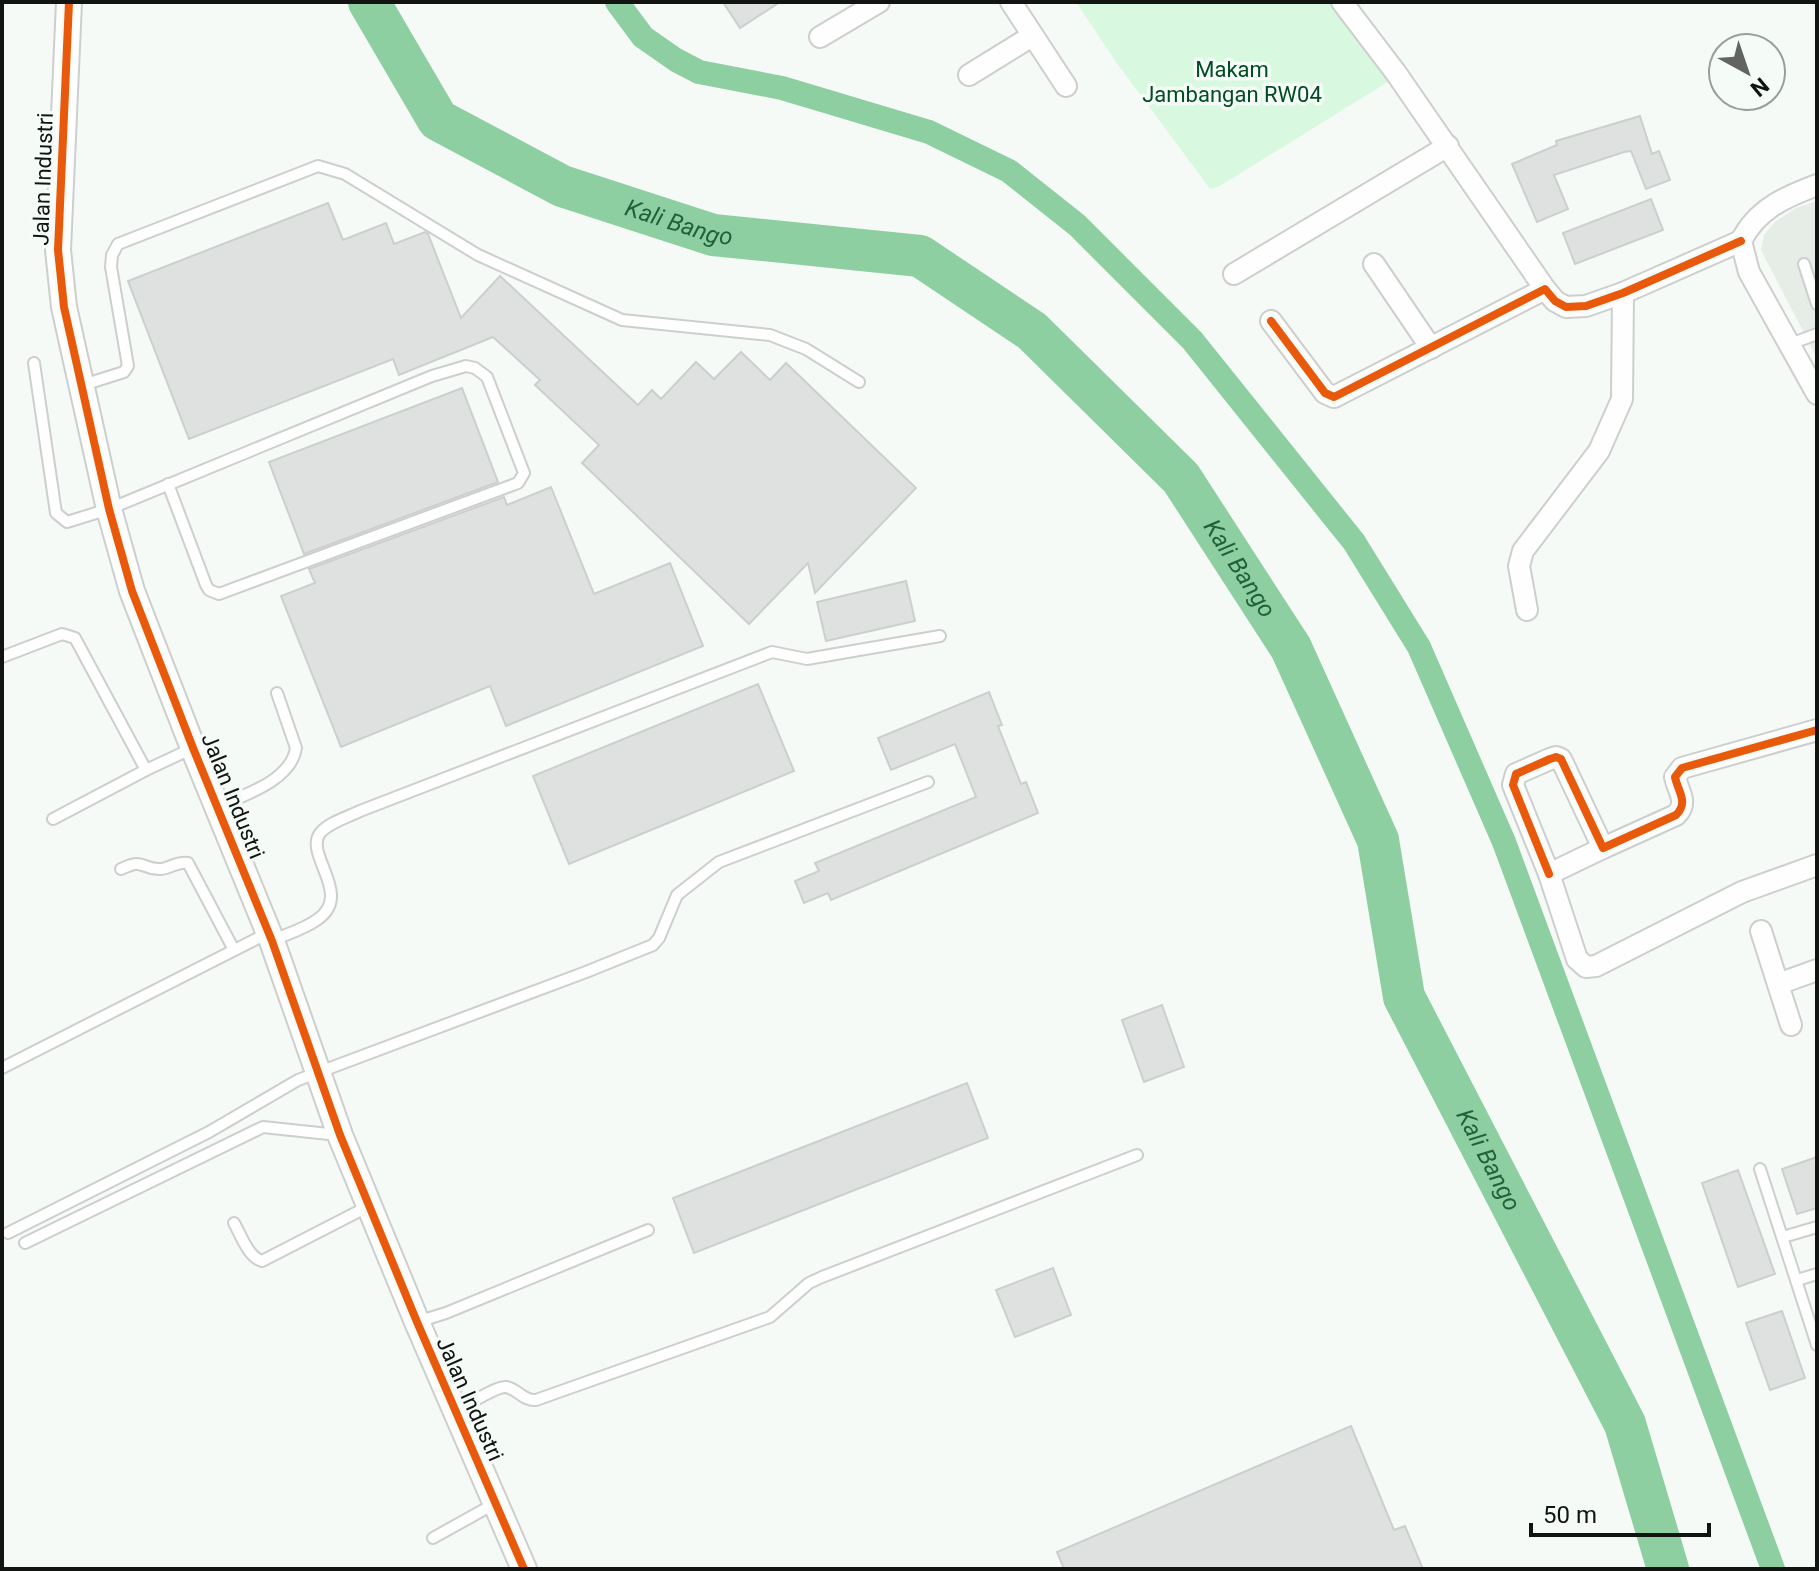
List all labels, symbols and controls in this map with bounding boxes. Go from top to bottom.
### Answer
north arrow [1707,32,1787,112]
park label: Makam Jambangan RW04 [1142,57,1322,107]
text: N [1746,72,1774,102]
street label: Jalan Industri [28,112,58,246]
water label: Kali Bango [622,193,734,251]
water label: Kali Bango [1198,514,1282,623]
street label: Jalan Industri [196,730,270,862]
water label: Kali Bango [1450,1104,1526,1216]
street label: Jalan Industri [432,1333,508,1465]
scale bar [1531,1487,1709,1537]
text: 50 m [1543,1501,1597,1529]

